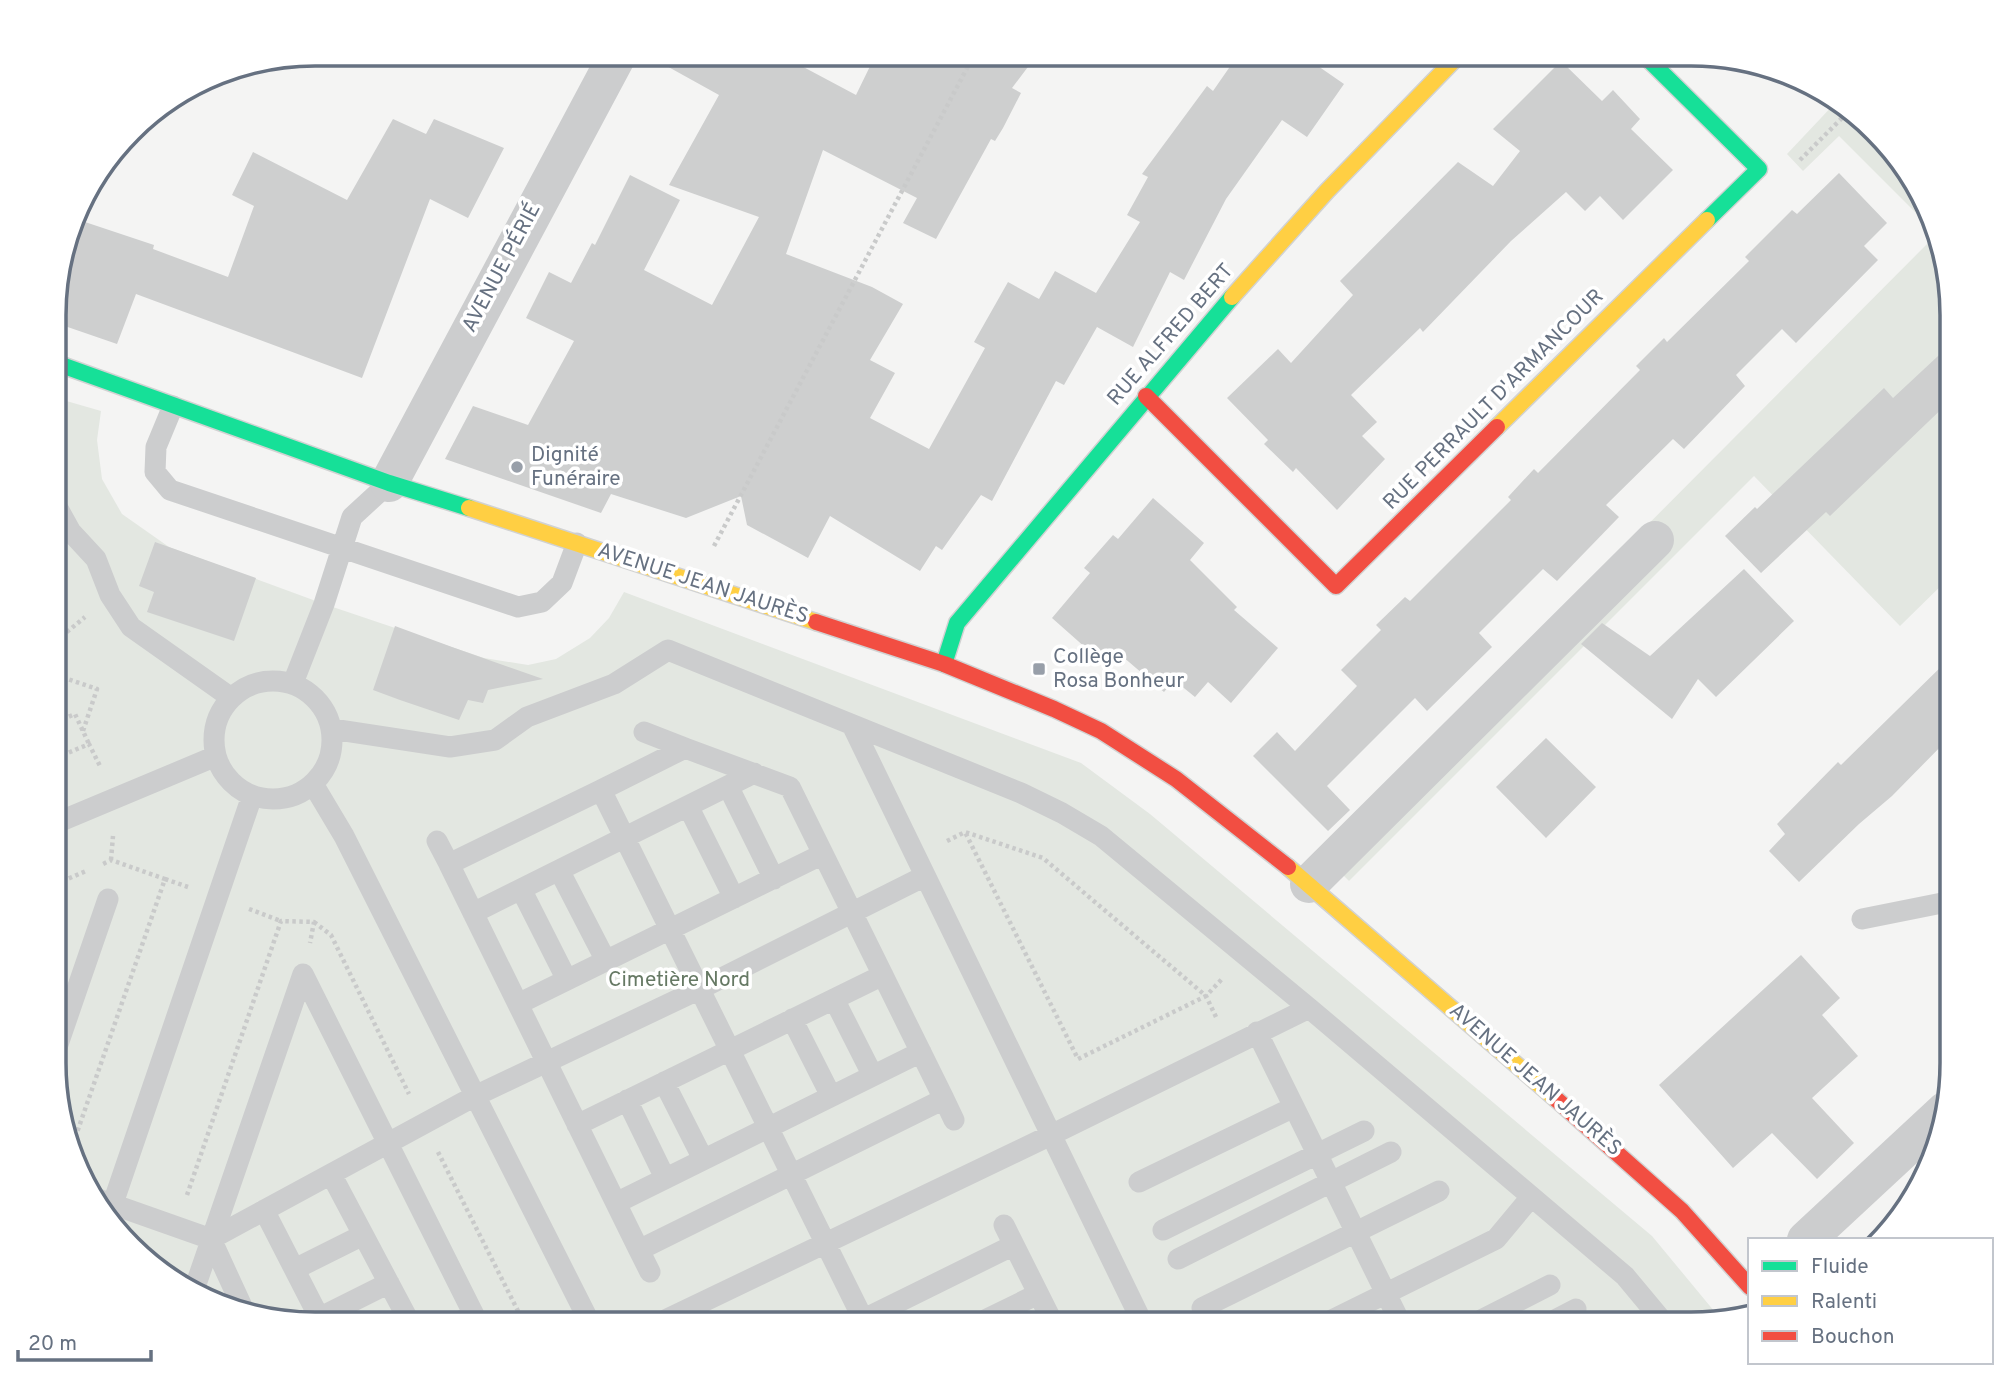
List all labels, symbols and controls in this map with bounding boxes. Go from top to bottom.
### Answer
street label: AVENUE PÉRIÉ [456,198,547,337]
street label: RUE ALFRED BERT [1102,258,1240,412]
street label: RUE PERRAULT D'ARMANCOUR [1378,284,1610,516]
place label: Dignité Funéraire [531,442,621,493]
marker: Dignité Funéraire [509,459,525,475]
street label: AVENUE JEAN JAURÈS [594,536,812,631]
place label: Collège Rosa Bonheur [1053,644,1185,695]
marker: Collège Rosa Bonheur [1031,661,1047,677]
park label: Cimetière Nord [608,967,750,994]
street label: AVENUE JEAN JAURÈS [1443,997,1628,1162]
legend [1748,1238,1993,1364]
text: Fluide [1811,1254,1869,1281]
text: Ralenti [1811,1289,1877,1316]
scale bar [18,1318,150,1362]
text: Bouchon [1811,1324,1894,1351]
text: 20 m [28,1331,77,1358]

